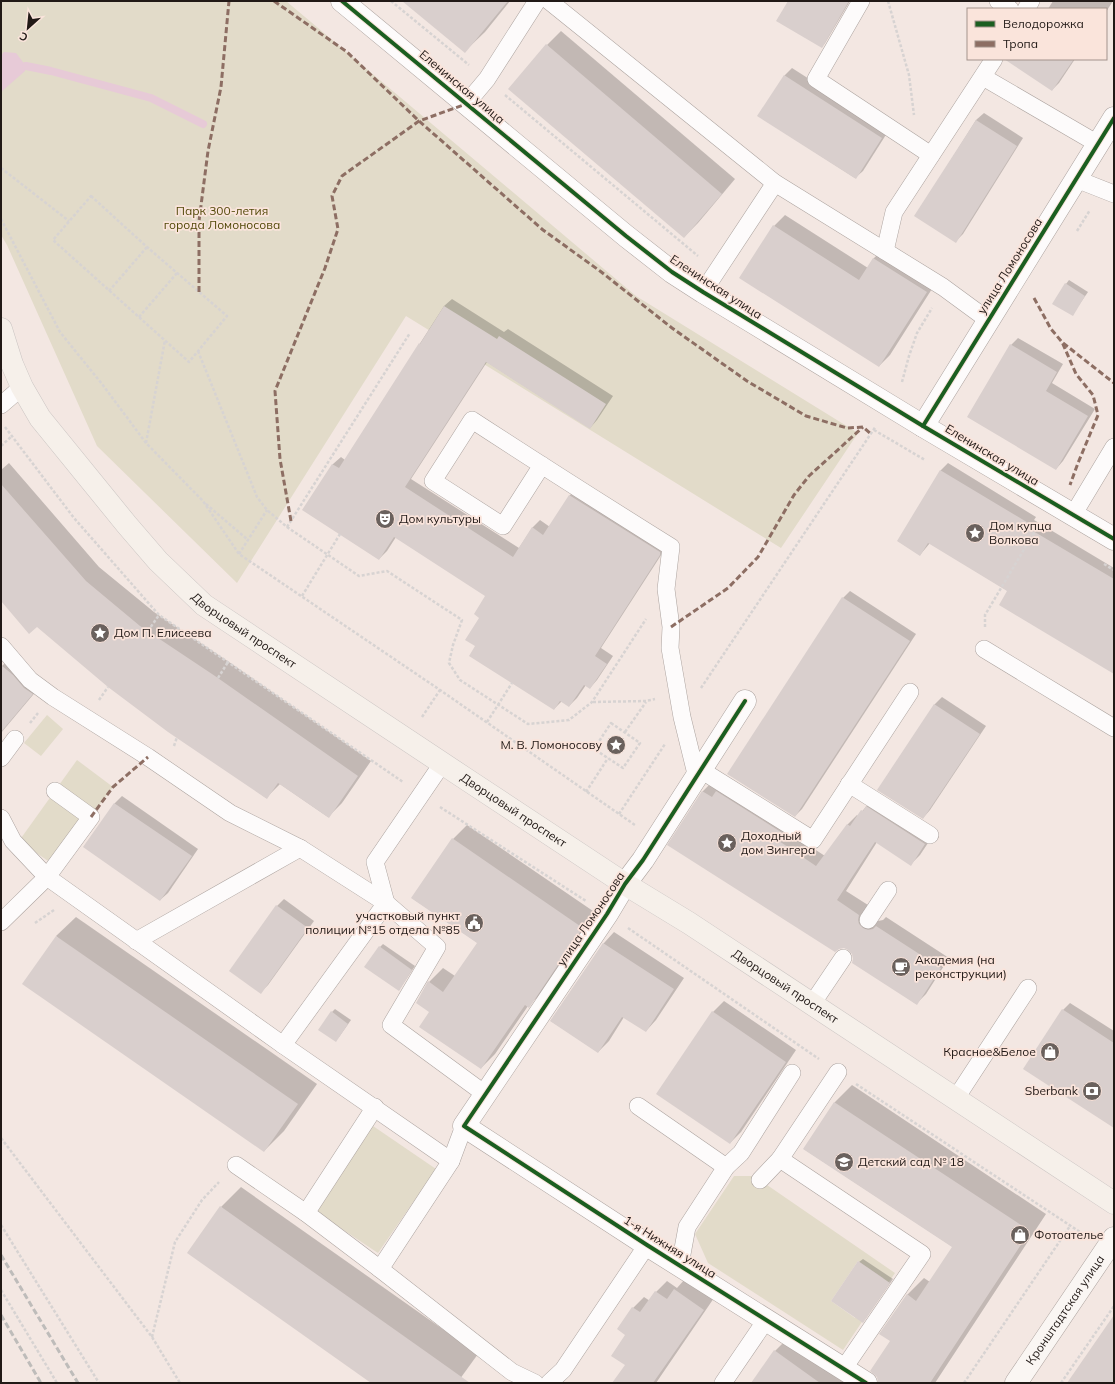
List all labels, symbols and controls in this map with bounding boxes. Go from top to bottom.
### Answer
north arrow [8,8,48,48]
legend [967,8,1107,60]
text: Велодорожка [1003,16,1084,31]
text: С [17,29,30,45]
text: Тропа [1003,36,1038,51]
street label: Еленинская улица [417,47,508,127]
park label: Парк 300-летия города Ломоносова [164,203,280,232]
street label: улица Ломоносова [974,215,1045,317]
street label: Еленинская улица [667,251,765,322]
street label: Еленинская улица [943,421,1042,488]
theatre icon: Дом культуры [374,508,396,530]
place label: Дом культуры [399,511,481,526]
place label: Дом купца Волкова [989,518,1052,547]
place icon: Дом купца Волкова [964,522,986,544]
street label: Дворцовый проспект [188,589,300,672]
place icon: Дом П. Елисеева [89,622,111,644]
place label: Дом П. Елисеева [114,625,211,640]
place icon: М. В. Ломоносову [605,734,627,756]
place label: М. В. Ломоносову [500,737,602,752]
street label: Дворцовый проспект [458,769,570,851]
place label: Доходный дом Зингера [741,828,815,857]
place icon: Доходный дом Зингера [716,832,738,854]
street label: улица Ломоносова [553,869,628,969]
place label: участковый пункт полиции №15 отдела №85 [305,908,461,937]
public building icon: участковый пункт полиции №15 отдела №85 [463,912,485,934]
street label: Дворцовый проспект [730,946,842,1027]
place label: Академия (на реконструкции) [915,952,1007,981]
cafe icon: Академия (на реконструкции) [890,956,912,978]
shop icon: Красное&Белое [1039,1041,1061,1063]
place label: Красное&Белое [943,1044,1036,1059]
bank icon: Sberbank [1081,1080,1103,1102]
place label: Sberbank [1025,1083,1079,1098]
school or university icon: Детский сад № 18 [833,1151,855,1173]
place label: Детский сад № 18 [858,1154,964,1169]
street label: 1-я Нижняя улица [621,1212,719,1281]
shop icon: Фотоателье [1009,1224,1031,1246]
place label: Фотоателье [1034,1227,1104,1242]
street label: Кронштадтская улица [1022,1252,1107,1368]

